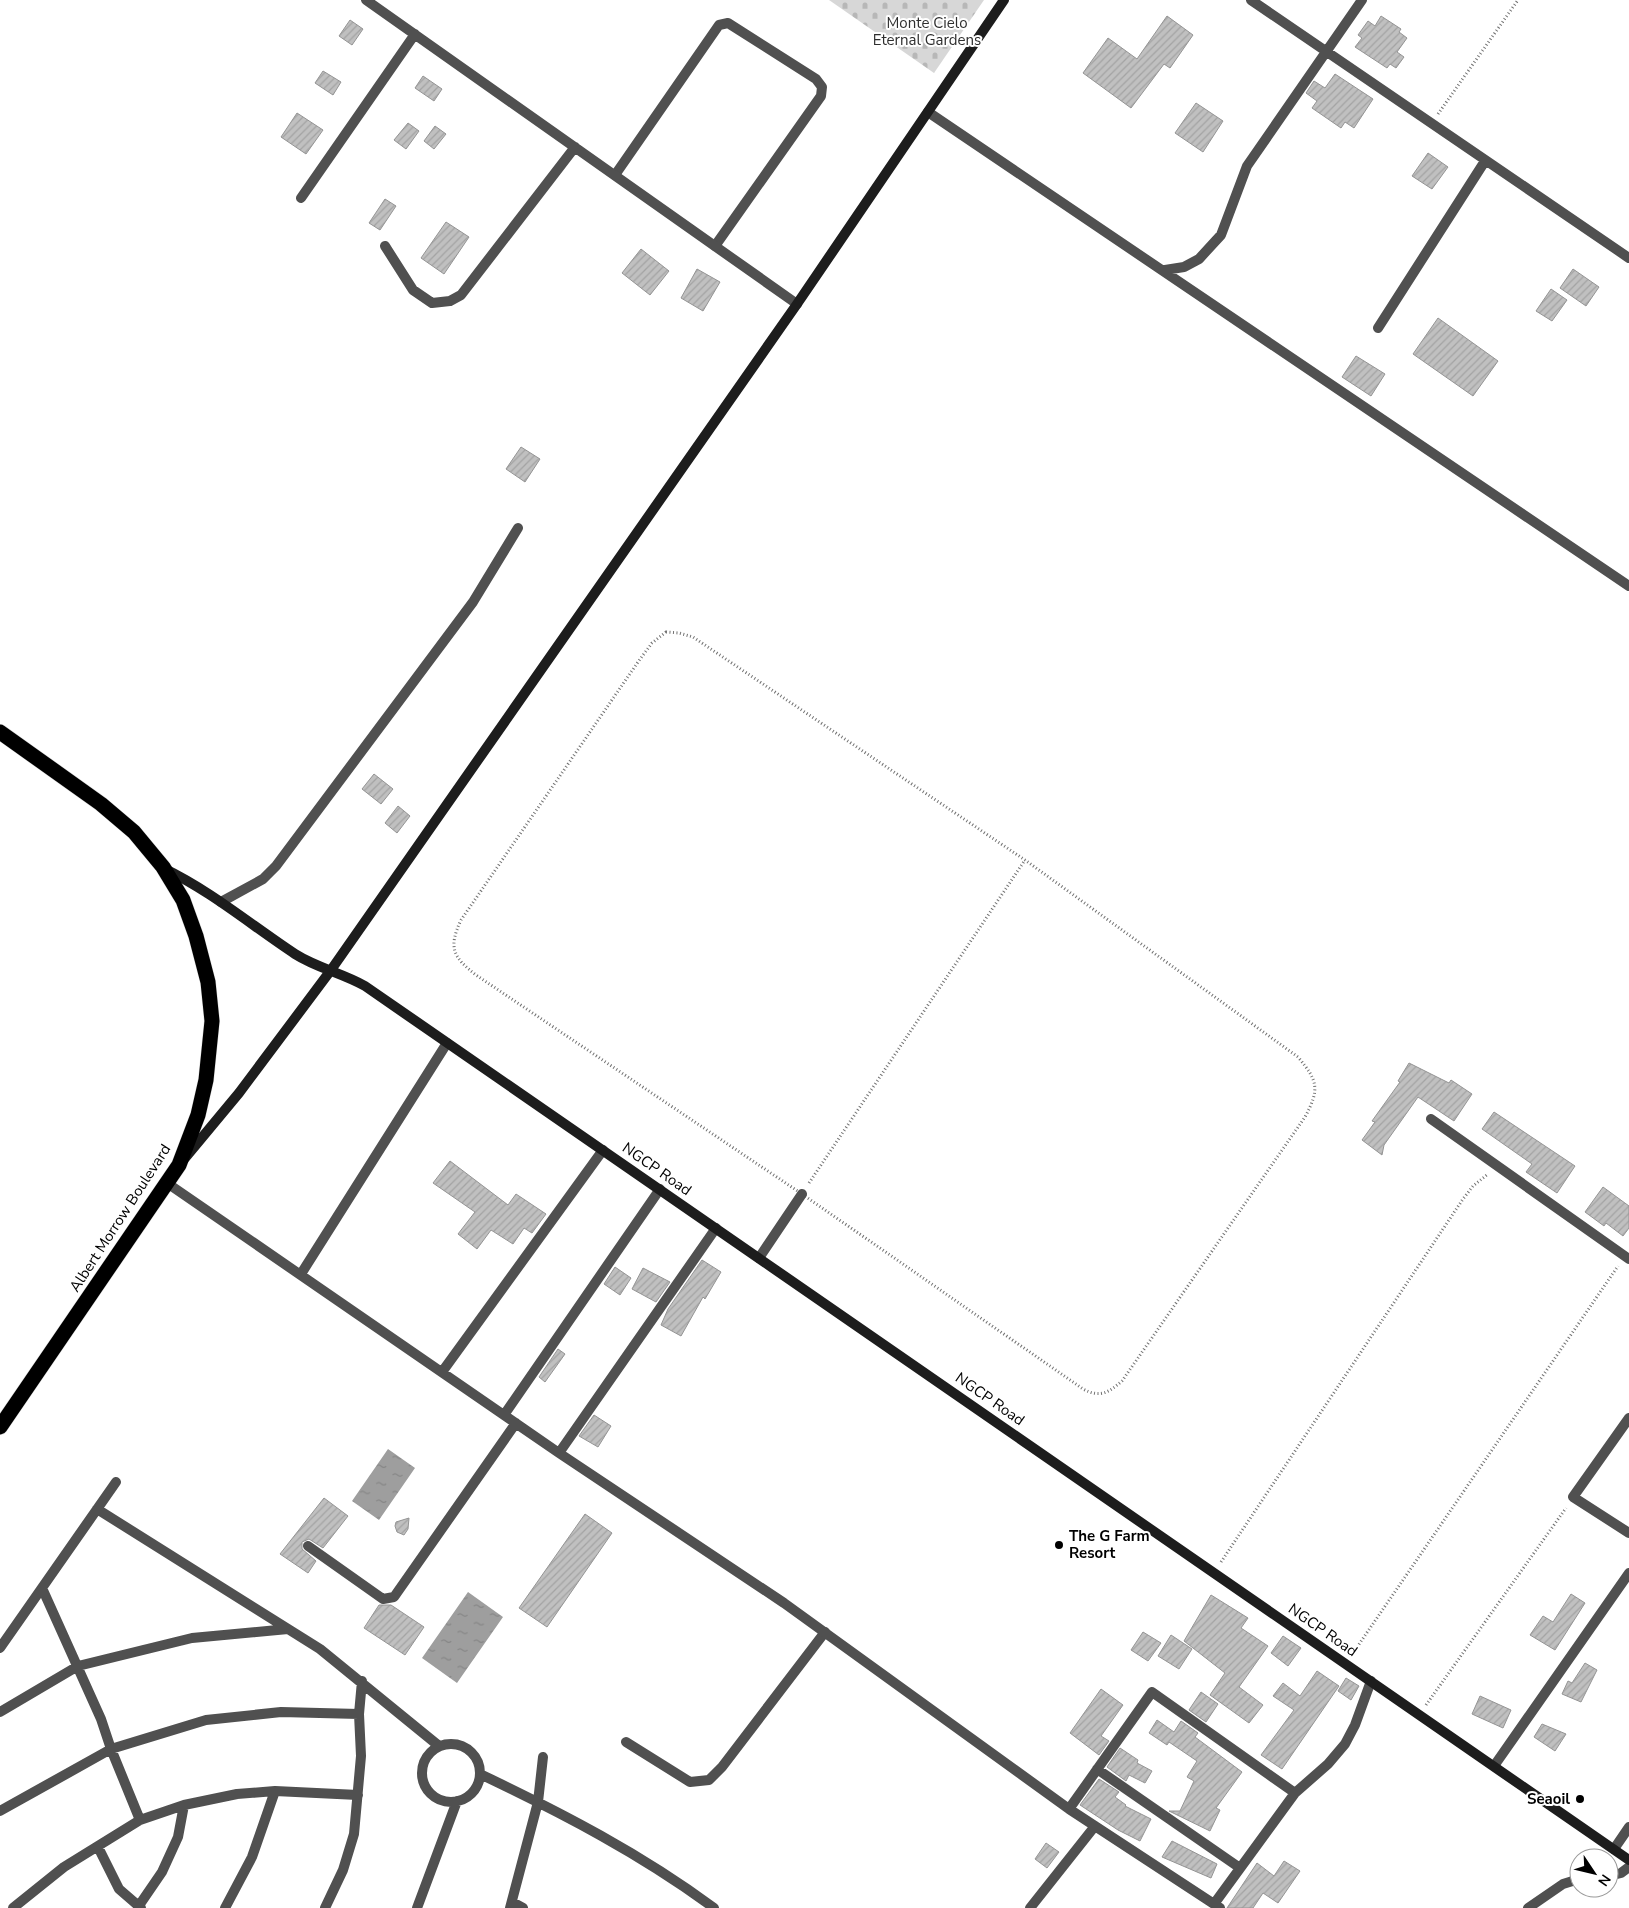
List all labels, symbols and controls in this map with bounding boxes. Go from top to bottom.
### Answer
park label: Monte Cielo Eternal Gardens [873,13,981,50]
street label: NGCP Road [618,1138,696,1200]
street label: Albert Morrow Boulevard [65,1140,175,1296]
street label: NGCP Road [951,1368,1029,1430]
place label: The G Farm Resort [1069,1526,1150,1563]
marker: The G Farm Resort [1053,1539,1065,1551]
street label: NGCP Road [1284,1599,1362,1661]
place label: Seaoil [1527,1789,1570,1809]
marker: Seaoil [1574,1793,1586,1805]
north arrow [1569,1848,1619,1898]
text: N [1593,1870,1615,1890]

